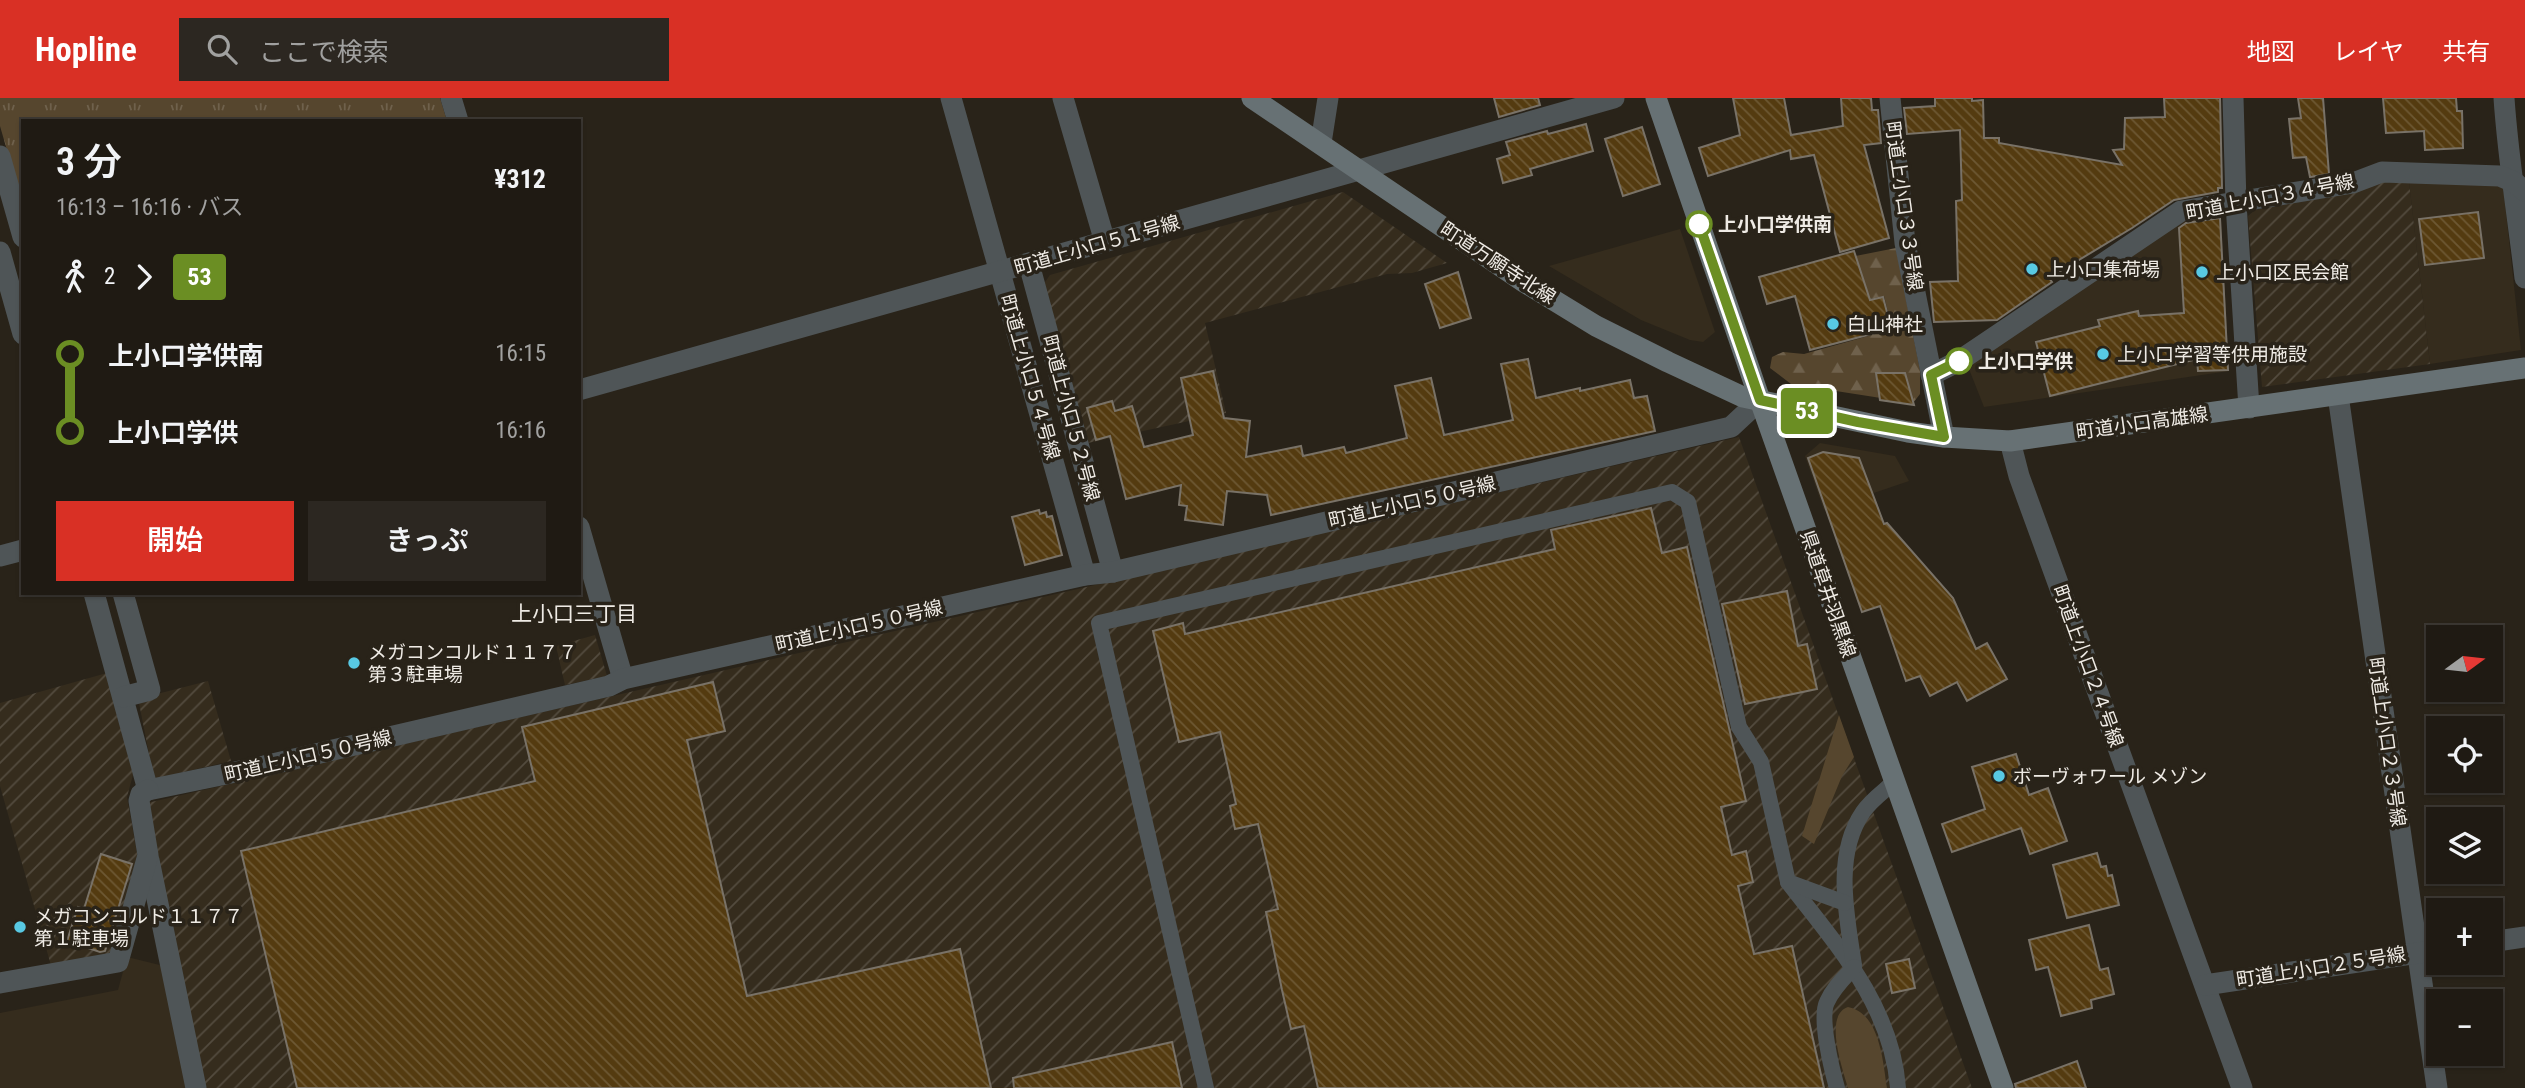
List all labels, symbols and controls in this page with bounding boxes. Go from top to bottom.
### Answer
search box [179,18,669,81]
text: Hopline [35,30,137,69]
icon: search [203,30,241,68]
text: ここで検索 [259,37,389,67]
text: 地図 [2247,38,2295,66]
text: レイヤ [2333,38,2404,66]
text: 共有 [2442,38,2490,66]
street label: 町道上小口３３号線 [1881,120,1927,292]
text: 3 分 [56,140,122,184]
text: ¥312 [494,164,546,194]
street label: 町道上小口３４号線 [2184,169,2356,225]
text: 16:13 – 16:16 · バス [56,194,243,221]
street label: 町道上小口５１号線 [1012,210,1182,280]
marker: 上小口学供南 [1686,211,1712,237]
place label: 上小口学供南 [1718,213,1832,236]
street label: 町道万願寺北線 [1436,217,1560,309]
icon: walk [56,258,94,296]
icon: forward [125,258,163,296]
place label: 上小口集荷場 [2046,258,2160,281]
marker: 上小口集荷場 [2024,261,2040,277]
place label: 上小口区民会館 [2216,261,2349,284]
text: 2 [104,263,115,290]
text: 53 [187,263,212,291]
marker: 上小口区民会館 [2194,264,2210,280]
street label: 町道上小口５４号線 [995,292,1065,462]
place label: 白山神社 [1847,313,1923,336]
marker: 白山神社 [1825,316,1841,332]
street label: 町道上小口５２号線 [1038,332,1104,504]
text: 16:15 [495,340,546,367]
text: 上小口学供南 [108,341,264,371]
place label: 上小口学習等供用施設 [2117,343,2307,366]
marker: 上小口学習等供用施設 [2095,346,2111,362]
marker: 上小口学供 [1946,348,1972,374]
place label: 上小口学供 [1978,350,2073,373]
line badge: 53 [1776,388,1839,434]
text: 53 [1795,397,1819,425]
street label: 町道小口高雄線 [2075,402,2209,444]
text: 16:16 [495,417,546,444]
text: 上小口学供 [108,418,238,448]
street label: 町道上小口５０号線 [1326,472,1498,532]
button: 開始 [56,501,294,581]
button: きっぷ [308,501,546,581]
street label: 県道草井羽黒線 [1795,527,1861,661]
street label: 町道上小口２４号線 [2048,582,2128,750]
street label: 町道上小口５０号線 [773,596,945,656]
district label: 上小口三丁目 [511,602,637,626]
north arrow [2426,625,2502,702]
map controls [2426,625,2503,1066]
place label: メガコンコルド１１７７ 第３駐車場 [368,641,577,686]
marker: メガコンコルド１１７７ 第３駐車場 [346,655,362,671]
street label: 町道上小口２３号線 [2364,656,2410,828]
button: locate [2426,716,2503,793]
street label: 町道上小口５０号線 [222,726,394,786]
place label: ボーヴォワール メゾン [2013,765,2207,788]
marker: ボーヴォワール メゾン [1991,768,2007,784]
button: layers [2426,807,2503,884]
button: + [2426,898,2503,975]
place label: メガコンコルド１１７７ 第１駐車場 [34,905,243,950]
marker: メガコンコルド１１７７ 第１駐車場 [12,919,28,935]
street label: 町道上小口２５号線 [2235,942,2407,992]
button: − [2426,989,2503,1066]

